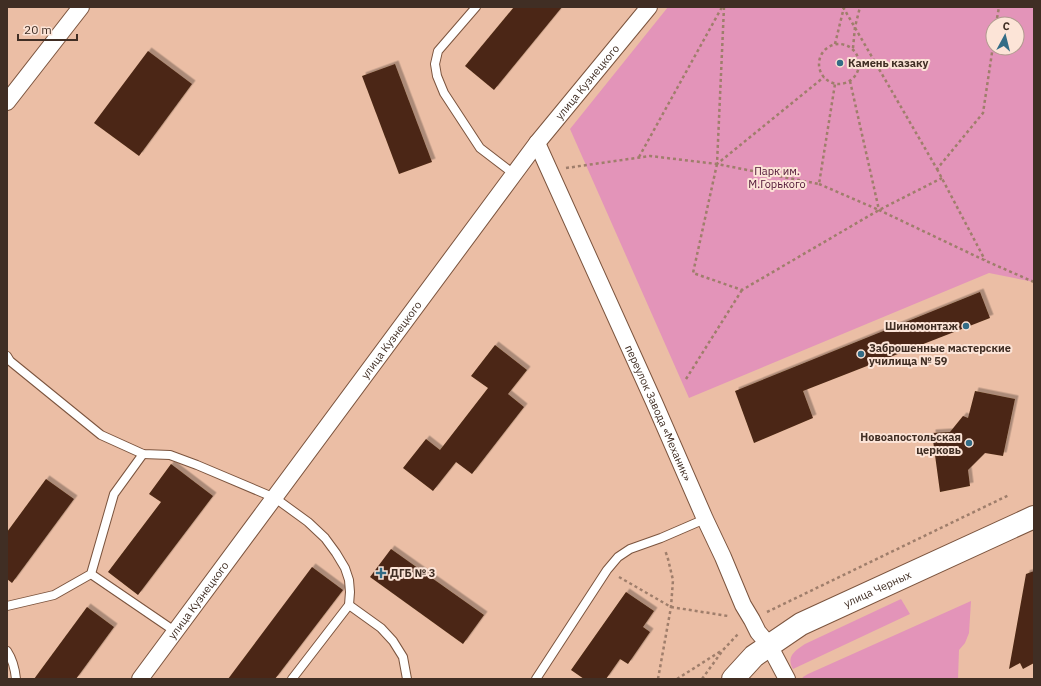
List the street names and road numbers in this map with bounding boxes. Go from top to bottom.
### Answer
street label: улица Кузнецкого [552,42,622,122]
street label: улица Кузнецкого [358,298,424,381]
street label: переулок Завода «Механик» [622,343,695,484]
street label: улица Кузнецкого [165,559,232,642]
street label: улица Черных [841,567,914,610]

